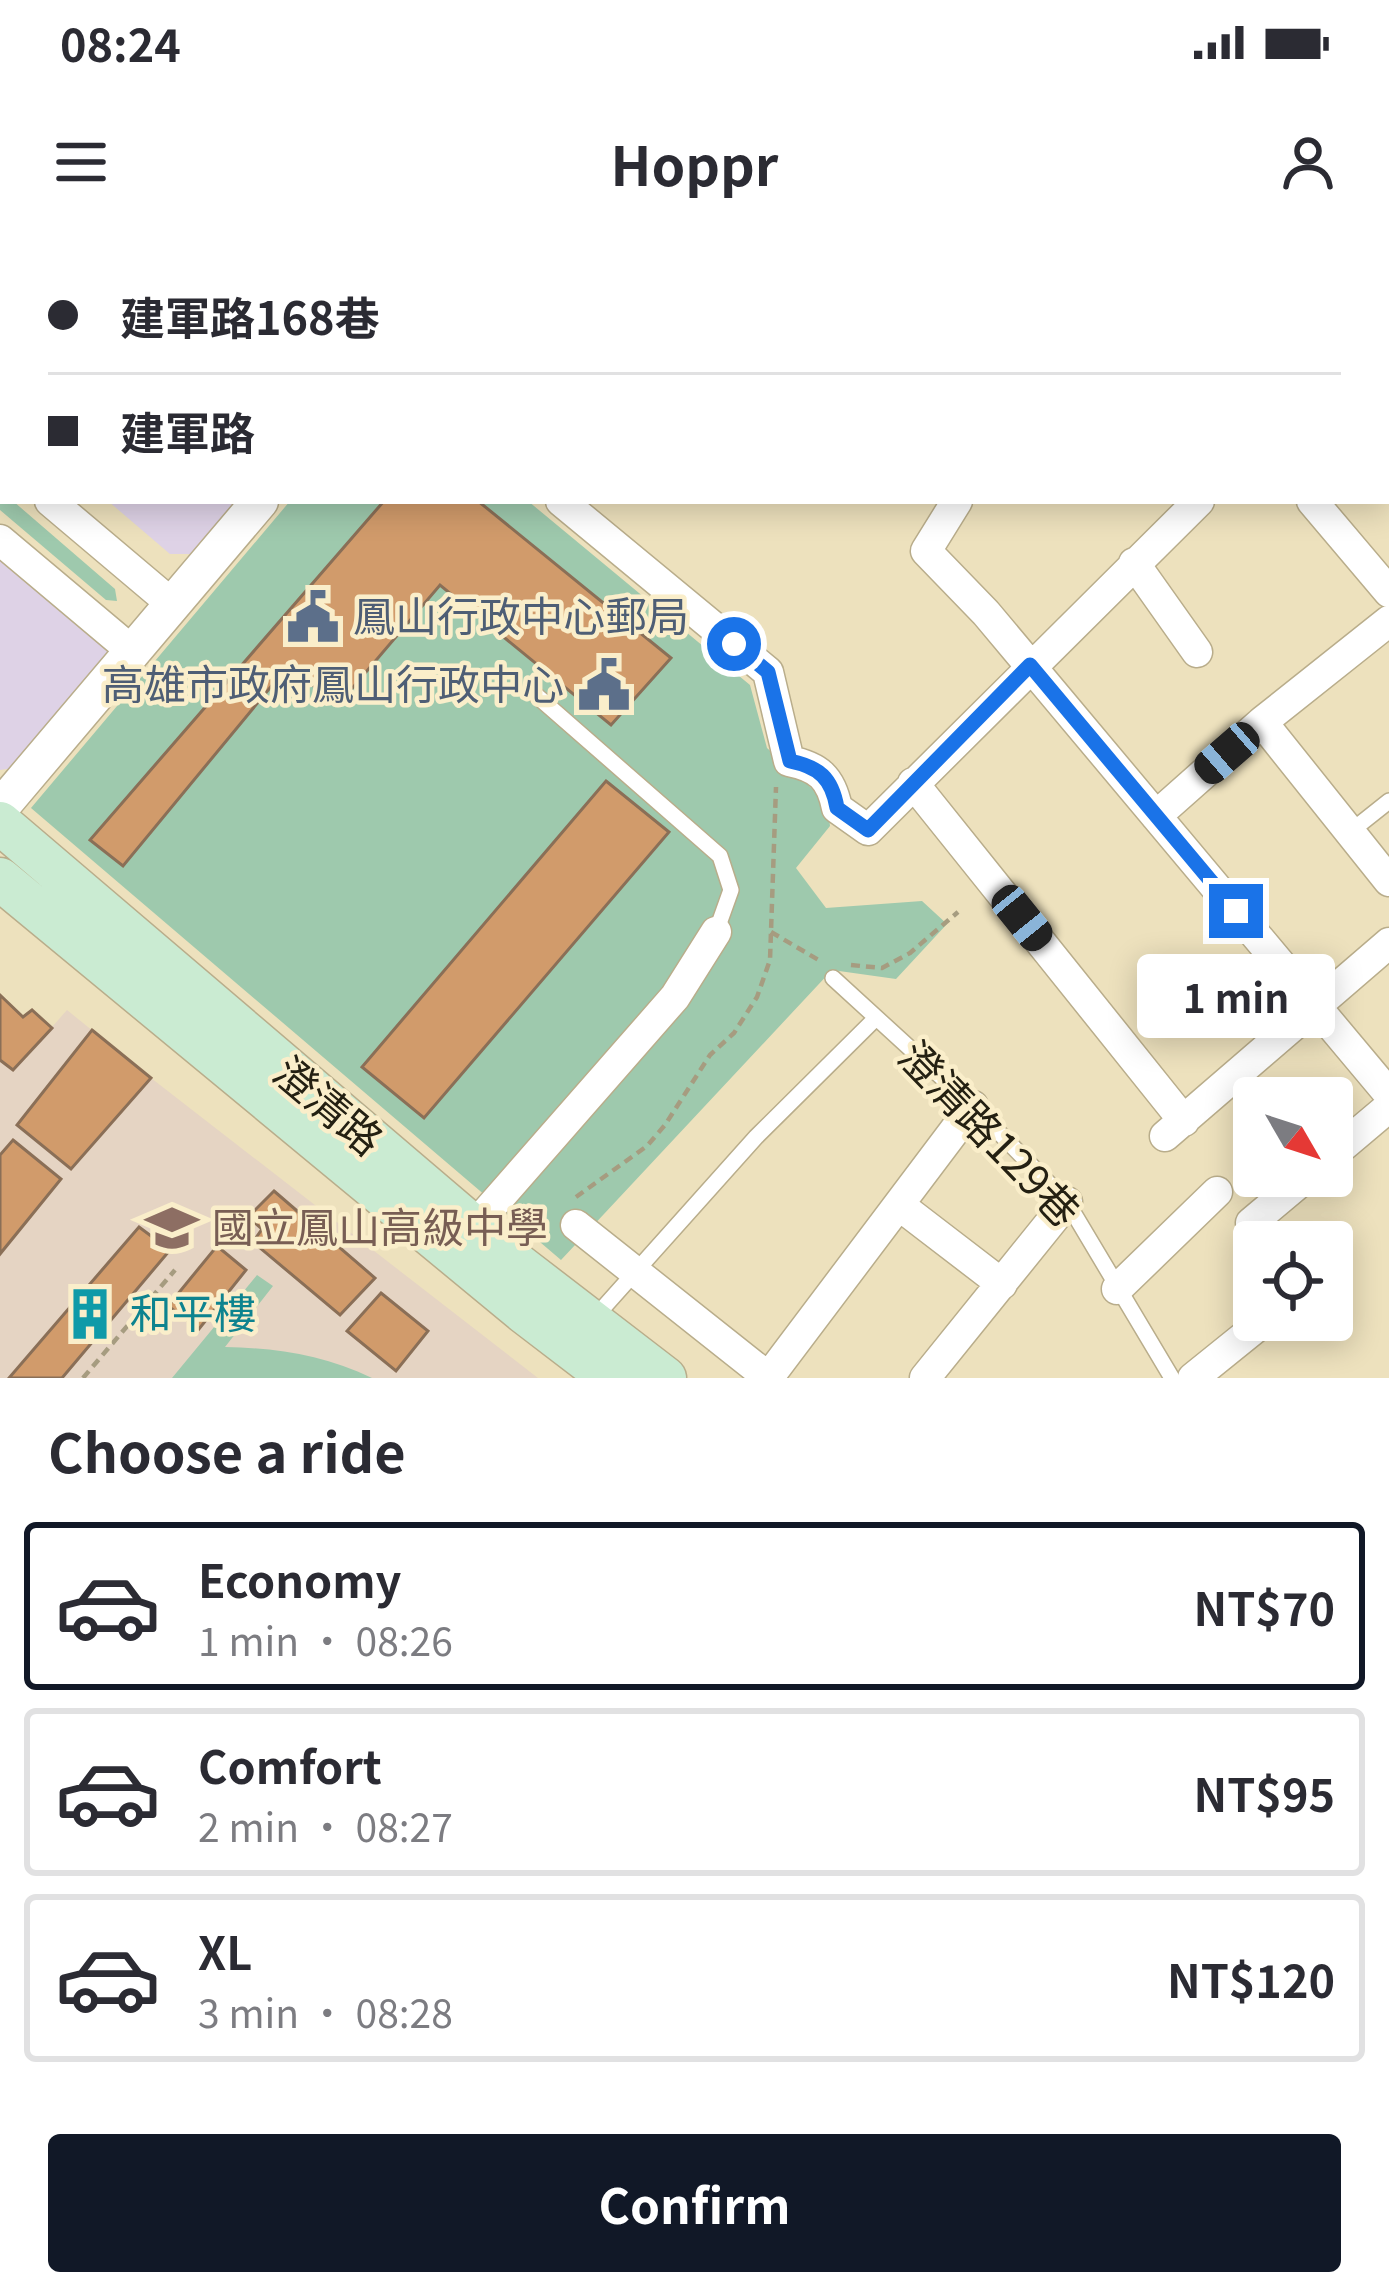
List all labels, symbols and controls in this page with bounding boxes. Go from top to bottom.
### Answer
text: 08:24 [60,10,181,75]
text: Hoppr [611,123,778,202]
icon: menu [48,129,114,195]
icon: person [1275,129,1341,195]
text: 建軍路168巷 [120,283,380,348]
text: 建軍路 [120,398,255,463]
place label: 鳳山行政中心郵局 [353,583,689,644]
public building icon: 鳳山行政中心郵局 [284,588,342,646]
route start [707,617,761,671]
place label: 高雄市政府鳳山行政中心 [102,651,564,712]
public building icon: 高雄市政府鳳山行政中心 [575,656,633,714]
car [1188,716,1266,790]
car [985,879,1059,957]
route end [1209,884,1263,938]
callout: 1 min [1137,953,1335,1037]
text: 1 min [1183,968,1289,1024]
street label: 澄清路129巷 [887,1025,1096,1238]
street label: 澄清路 [262,1039,398,1167]
north arrow [1233,1077,1353,1197]
map controls [1233,1077,1353,1341]
place label: 國立鳳山高級中學 [212,1194,548,1255]
school or university icon: 國立鳳山高級中學 [143,1199,201,1257]
button: locate [1233,1221,1353,1341]
place label: 和平樓 [130,1280,256,1341]
building icon: 和平樓 [61,1285,119,1343]
text: Choose a ride [48,1410,406,1489]
text: Economy [198,1546,401,1611]
icon: car [54,1552,162,1660]
text: NT$70 [1194,1574,1335,1639]
text: 1 min · 08:26 [198,1611,453,1667]
text: Comfort [198,1732,382,1797]
icon: car [54,1738,162,1846]
text: NT$95 [1194,1760,1335,1825]
text: 2 min · 08:27 [198,1797,453,1853]
text: XL [198,1918,252,1983]
icon: car [54,1924,162,2032]
text: NT$120 [1167,1946,1335,2011]
text: 3 min · 08:28 [198,1983,453,2039]
button: Confirm [48,2134,1341,2272]

